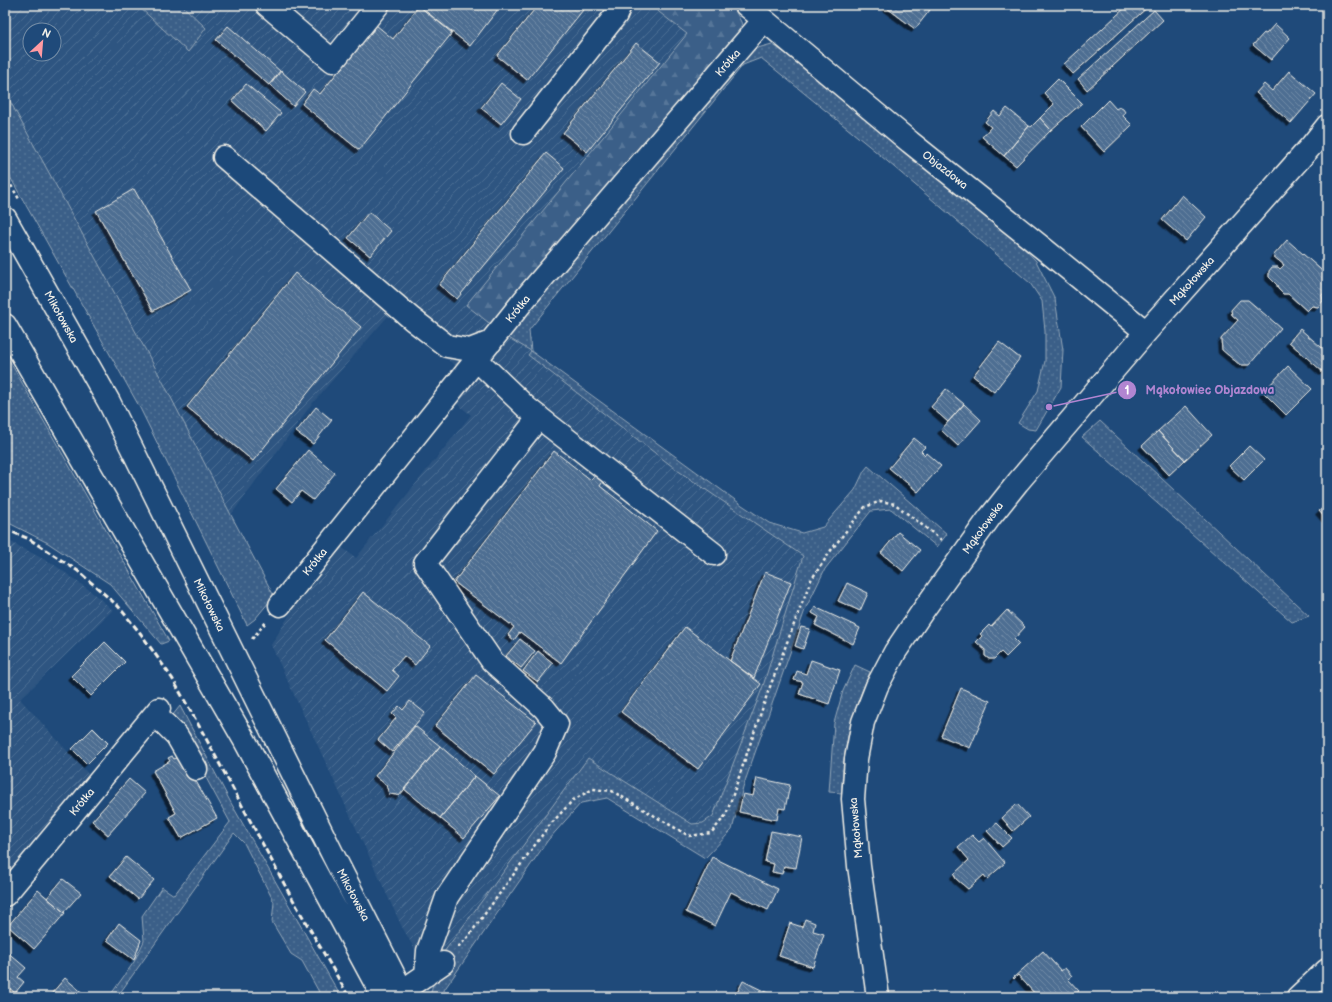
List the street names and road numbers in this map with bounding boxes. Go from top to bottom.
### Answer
street label: Krótka [713,47,743,79]
street label: Objazdowa [920,148,970,192]
street label: Mąkołowska [1167,254,1217,308]
street label: Mikołowska [41,289,81,345]
street label: Krótka [503,293,533,325]
street label: Mąkołowska [960,499,1006,557]
street label: Krótka [300,546,330,578]
street label: Mikołowska [191,576,227,634]
street label: Krótka [67,786,97,818]
street label: Mąkołowska [847,797,865,859]
street label: Mikołowska [334,867,372,923]

